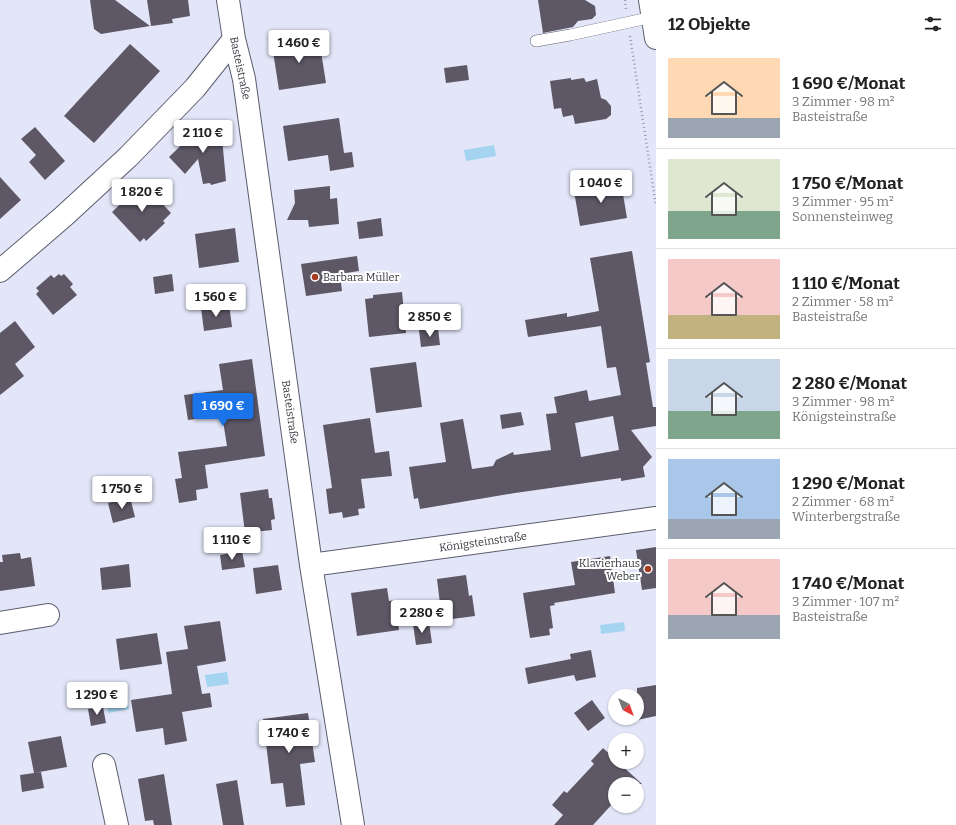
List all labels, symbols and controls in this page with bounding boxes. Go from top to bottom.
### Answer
icon: filters [922,13,944,35]
text: 12 Objekte [668,14,750,35]
pin: 1 460 € [262,30,336,64]
street label: Basteistraße [227,35,253,101]
text: 1 460 € [277,35,321,50]
text: 1 690 €/Monat [792,73,905,94]
icon: home [700,74,748,122]
text: 3 Zimmer · 98 m² [792,94,894,109]
text: Basteistraße [792,109,868,124]
pin: 2 110 € [166,120,240,154]
text: 2 110 € [183,125,223,140]
pin: 1 040 € [564,170,638,204]
text: 1 750 €/Monat [792,173,904,194]
text: 1 040 € [579,175,623,190]
icon: home [700,175,748,223]
pin: 1 820 € [105,179,179,213]
text: 1 820 € [121,184,163,199]
text: 3 Zimmer · 95 m² [792,194,894,209]
text: Sonnensteinweg [792,209,893,224]
place label: Barbara Müller [323,271,400,284]
marker: Barbara Müller [310,272,320,282]
text: 1 110 €/Monat [792,273,900,294]
icon: home [700,275,748,323]
pin: 1 560 € [179,284,253,318]
text: 1 560 € [195,289,237,304]
text: 2 Zimmer · 58 m² [792,294,893,309]
pin: 2 850 € [393,304,467,338]
text: 2 850 € [408,309,452,324]
text: Basteistraße [792,309,868,324]
text: 2 280 €/Monat [792,373,907,394]
icon: home [700,375,748,423]
street label: Basteistraße [279,379,301,445]
pin: 1 690 € [186,393,260,427]
text: 3 Zimmer · 98 m² [792,394,894,409]
text: 1 690 € [202,398,244,413]
text: Königsteinstraße [792,409,896,424]
text: 1 290 €/Monat [792,473,905,494]
icon: home [700,475,748,523]
pin: 1 750 € [85,476,159,510]
text: 1 750 € [101,481,143,496]
text: 2 Zimmer · 68 m² [792,494,894,509]
text: Winterbergstraße [792,509,900,524]
pin: 1 110 € [195,527,269,561]
street label: Königsteinstraße [438,529,528,555]
text: 1 110 € [213,532,251,547]
place label: Klavierhaus Weber [579,557,640,583]
marker: Klavierhaus Weber [643,564,653,574]
text: 1 740 €/Monat [792,573,905,594]
icon: home [700,575,748,623]
text: 3 Zimmer · 107 m² [792,594,899,609]
pin: 2 280 € [385,600,459,634]
text: 2 280 € [400,605,444,620]
text: Basteistraße [792,609,868,624]
pin: 1 290 € [60,682,134,716]
text: 1 290 € [76,687,118,702]
north arrow [608,689,644,725]
map controls [608,689,644,813]
pin: 1 740 € [252,720,326,754]
text: 1 740 € [268,725,310,740]
button: + [608,733,644,769]
button: − [608,777,644,813]

